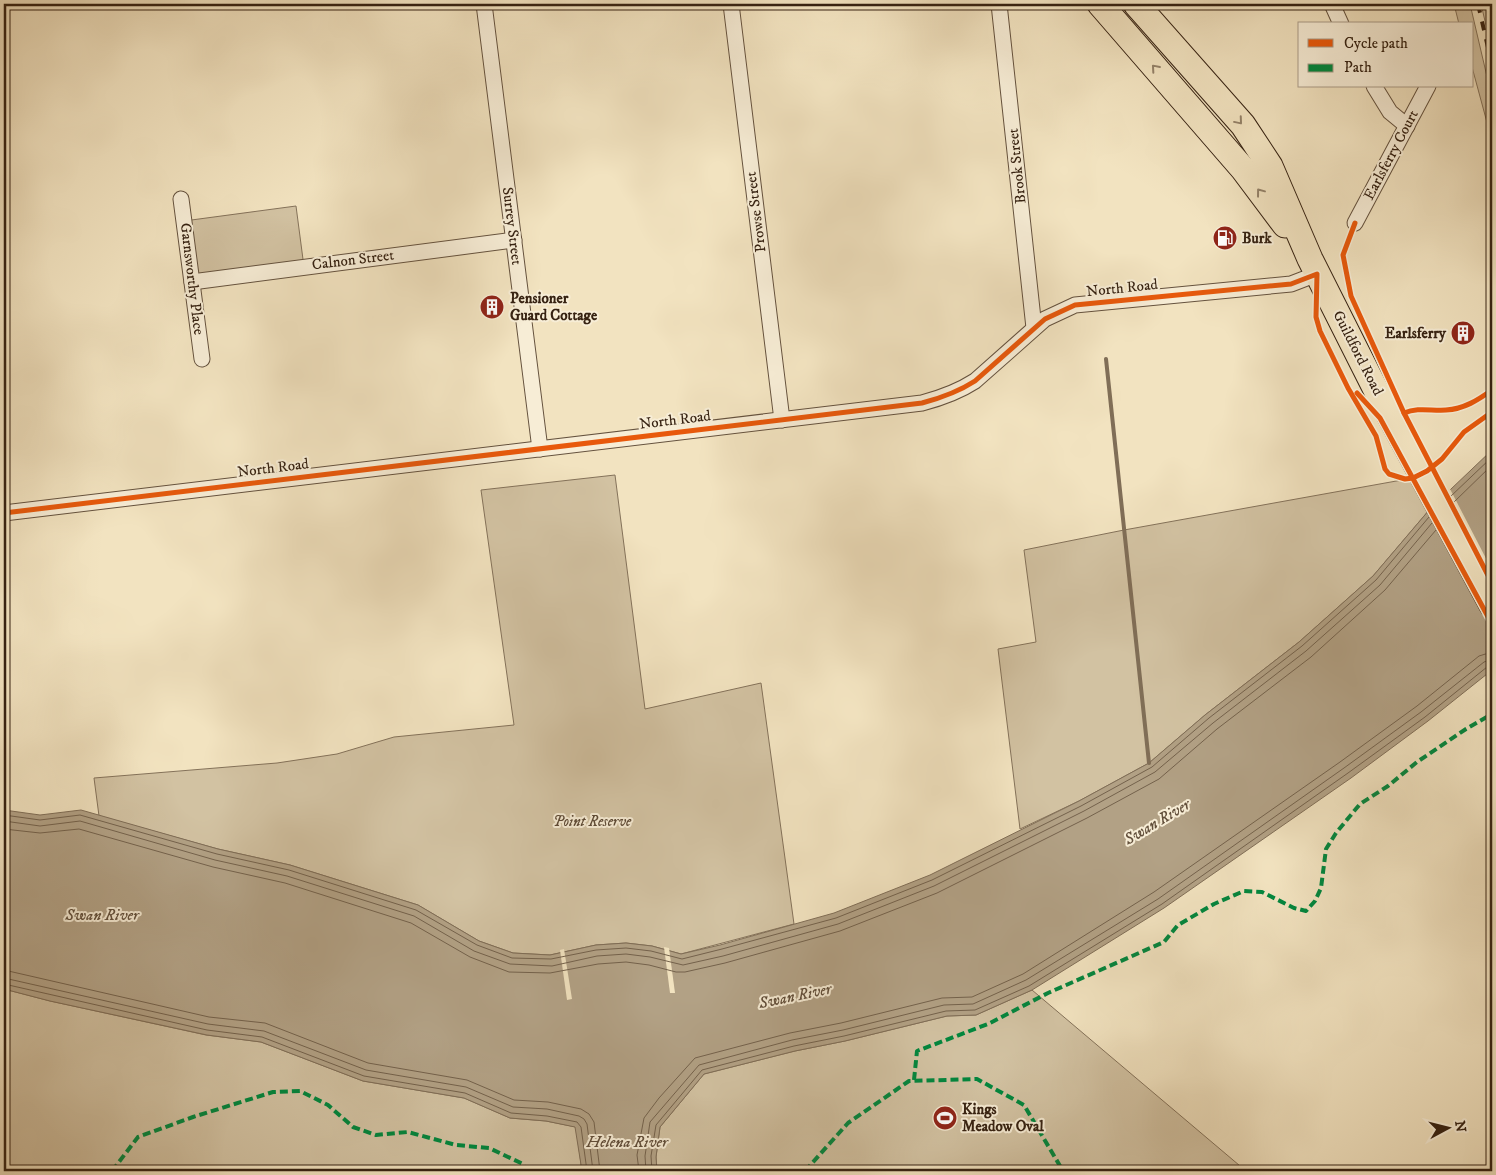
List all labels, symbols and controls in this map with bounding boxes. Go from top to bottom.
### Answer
legend [1298,22,1474,88]
text: Cycle path [1344,34,1408,53]
text: Path [1344,58,1372,77]
one-way arrow [1152,65,1161,74]
street label: Earlsferry Court [1359,107,1423,203]
one-way arrow [1233,115,1242,124]
street label: Brook Street [1004,127,1030,205]
street label: Prowse Street [742,170,770,253]
street label: Surrey Street [498,186,526,266]
one-way arrow [1257,188,1266,198]
street label: Garnsworthy Place [176,222,208,336]
fuel station icon: Burk [1212,225,1238,251]
place label: Burk [1242,229,1272,248]
street label: Calnon Street [311,246,395,274]
street label: North Road [1085,275,1159,301]
place label: Pensioner Guard Cottage [510,289,598,325]
building icon: Pensioner Guard Cottage [479,294,505,320]
street label: Guildford Road [1328,307,1388,399]
building icon: Earlsferry [1450,320,1476,346]
place label: Earlsferry [1385,324,1447,343]
street label: North Road [638,406,712,434]
street label: North Road [236,454,310,482]
water label: Swan River [1119,794,1195,850]
park label: Point Reserve [553,812,632,831]
water label: Swan River [64,905,140,925]
water label: Swan River [756,978,834,1014]
place label: Kings Meadow Oval [962,1100,1044,1136]
north arrow [1424,1102,1474,1152]
sports icon: Kings Meadow Oval [932,1105,958,1131]
text: N [1450,1120,1470,1134]
water label: Helena River [585,1132,669,1152]

